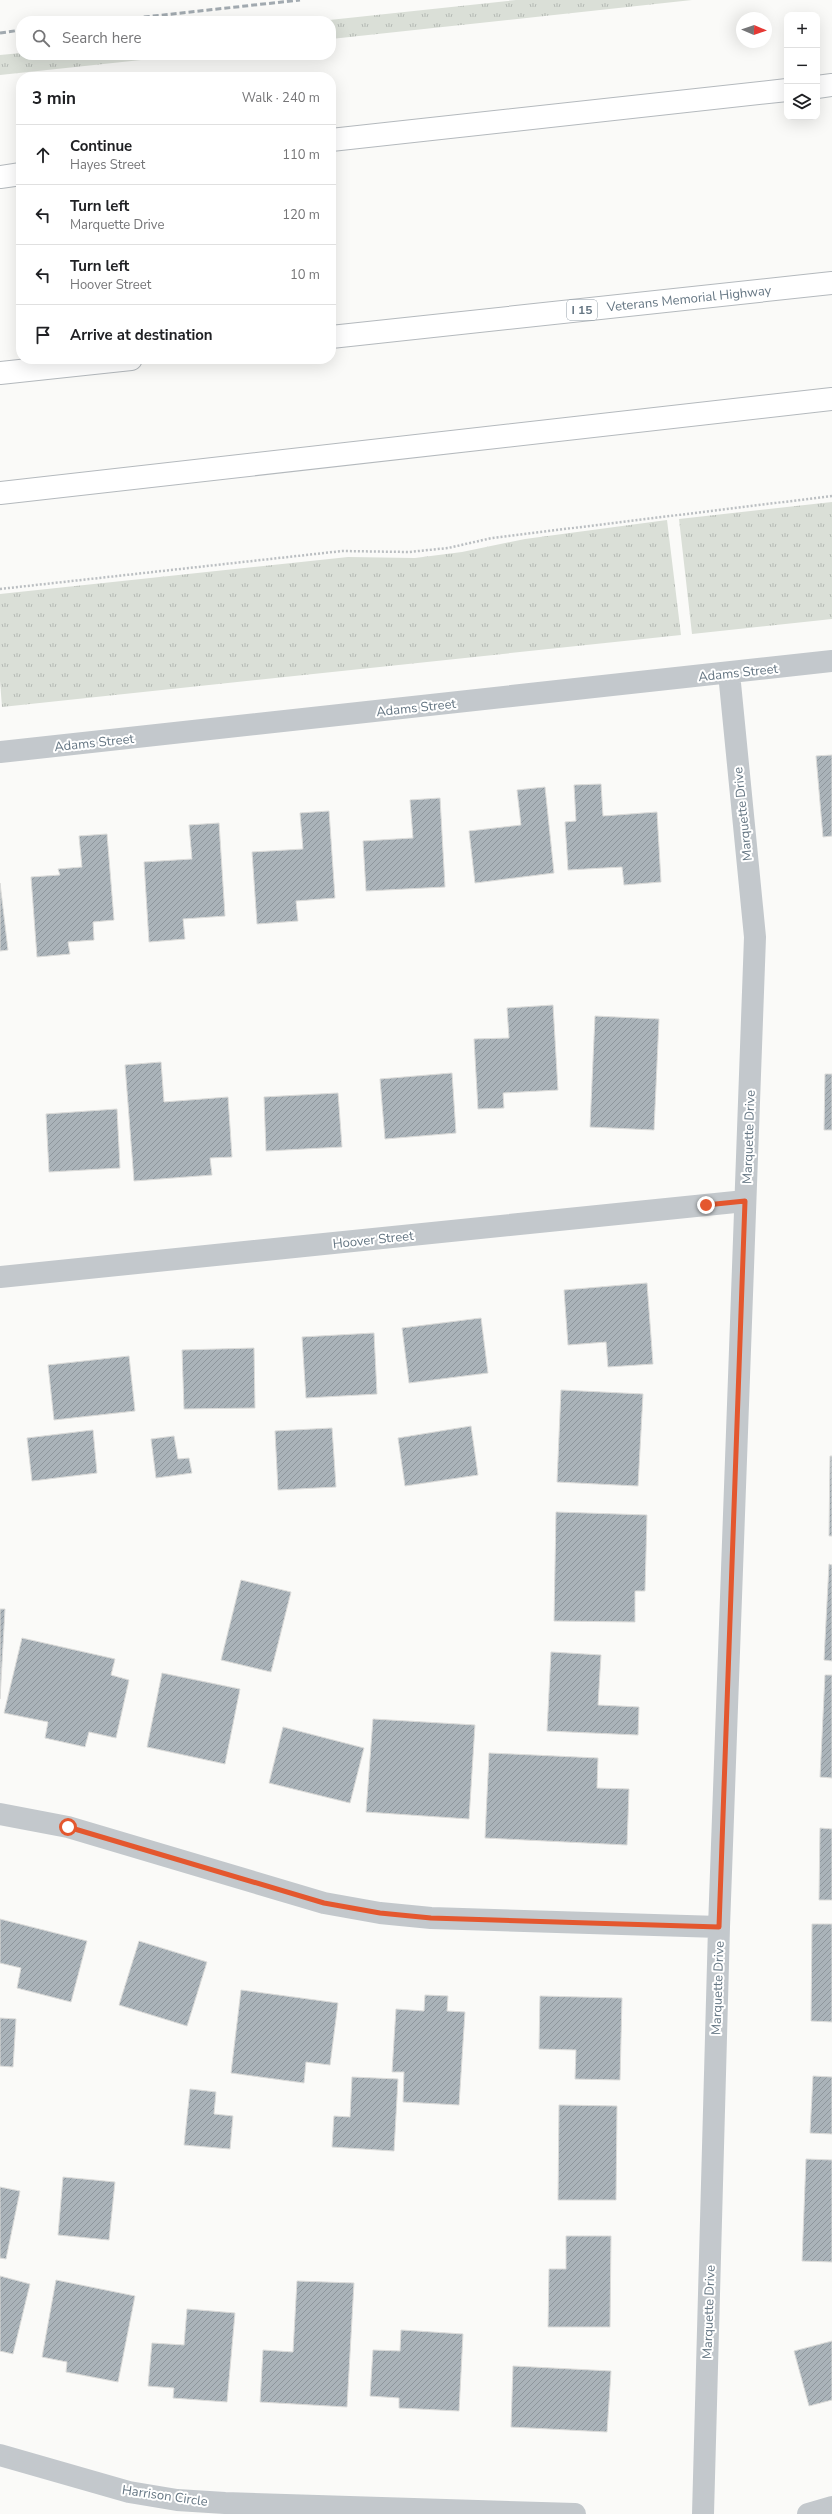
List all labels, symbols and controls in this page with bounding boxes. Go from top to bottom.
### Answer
north arrow [736,12,772,48]
map controls [784,12,820,120]
button: + [784,12,820,48]
search box [16,16,336,60]
icon: search [30,27,52,49]
text: Search here [62,28,142,48]
button: − [784,48,820,84]
button: layers [784,84,820,120]
text: 3 min [32,87,76,110]
text: Walk · 240 m [242,89,320,107]
text: Continue [70,136,132,156]
icon: ahead [32,144,54,166]
text: 110 m [282,146,320,164]
text: Hayes Street [70,156,145,174]
text: Turn left [70,196,129,216]
icon: left [32,204,54,226]
text: 120 m [282,206,320,224]
text: Marquette Drive [70,216,164,234]
text: Turn left [70,256,129,276]
icon: left [32,264,54,286]
text: 10 m [290,266,320,284]
text: Hoover Street [70,276,151,294]
street label: Veterans Memorial Highway [605,281,773,317]
road number: I 15 [567,300,597,320]
icon: arrive [32,324,54,346]
text: Arrive at destination [70,325,213,345]
street label: Adams Street [697,660,779,686]
street label: Adams Street [375,695,457,721]
street label: Adams Street [53,730,135,756]
street label: Marquette Drive [729,766,757,862]
street label: Marquette Drive [738,1090,760,1184]
route end [697,1196,715,1214]
street label: Hoover Street [332,1227,415,1253]
route start [59,1818,77,1836]
street label: Marquette Drive [707,1941,729,2035]
street label: Marquette Drive [698,2265,720,2359]
street label: Harrison Circle [121,2481,209,2511]

